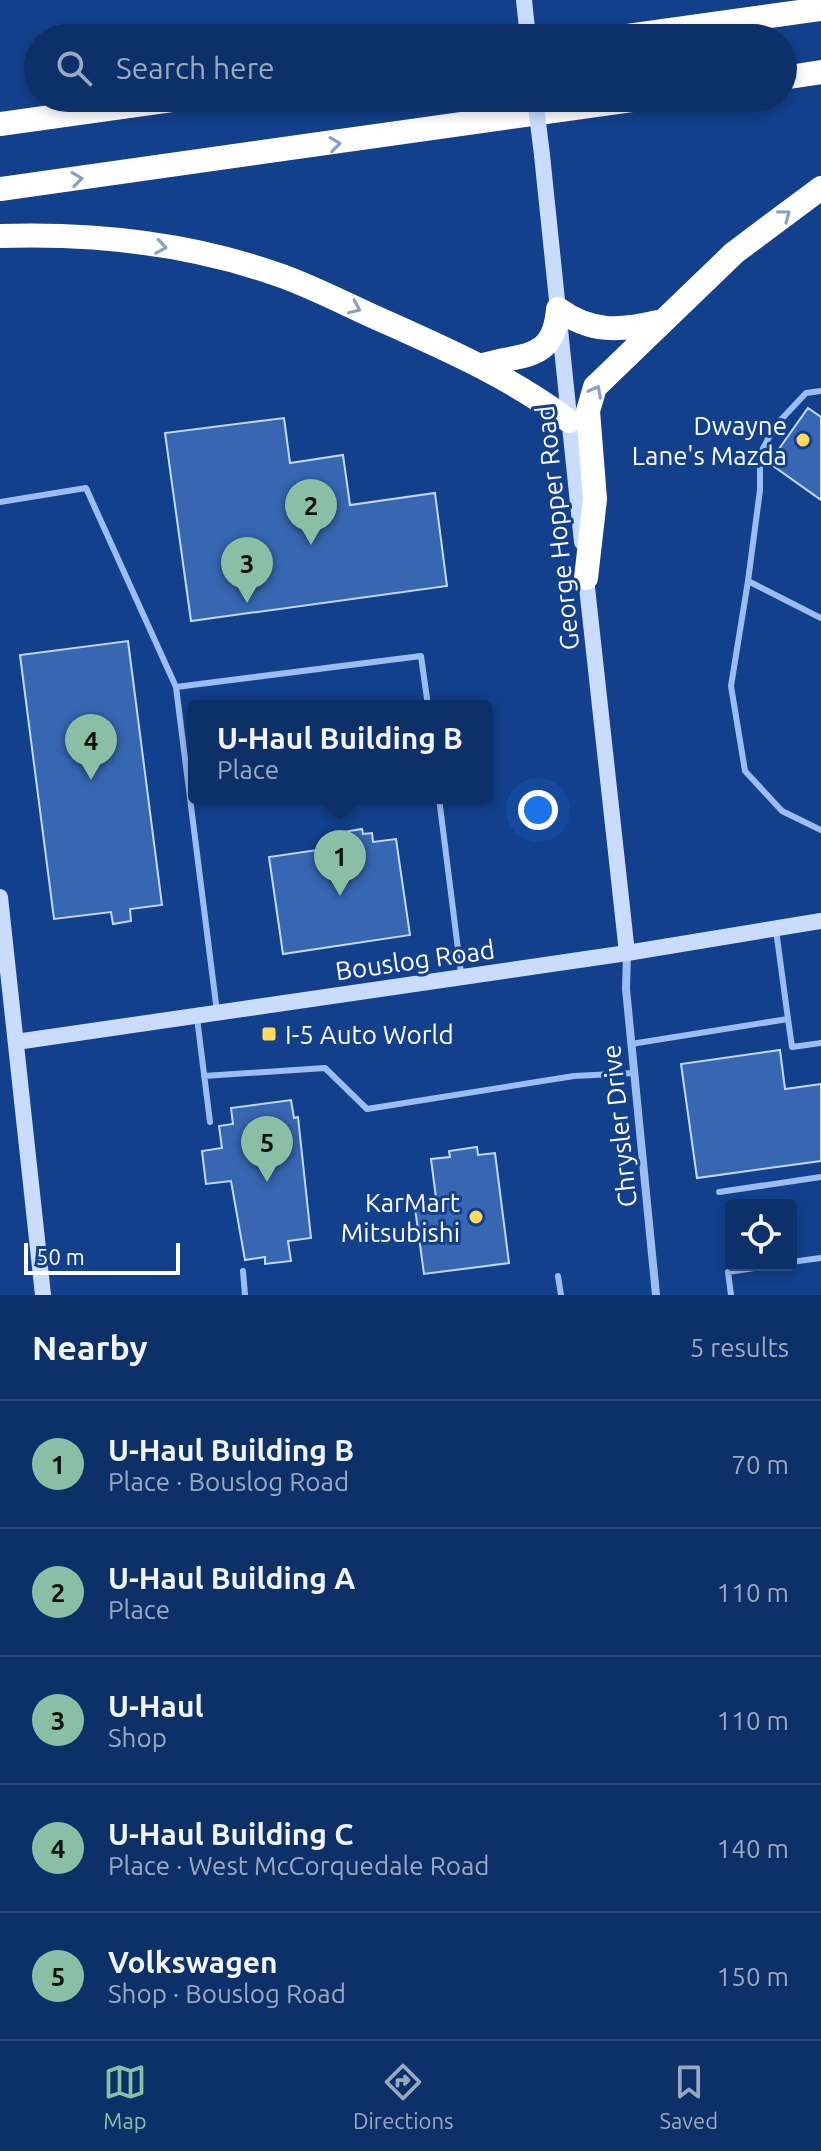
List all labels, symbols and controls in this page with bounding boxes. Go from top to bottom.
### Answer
search box [24,24,797,112]
icon: search [52,46,96,90]
text: Search here [116,51,275,85]
one-way arrow [328,136,342,153]
one-way arrow [70,171,84,188]
one-way arrow [777,210,791,225]
one-way arrow [154,237,168,254]
one-way arrow [347,299,361,315]
one-way arrow [586,385,602,399]
street label: George Hopper Road [530,404,584,652]
place label: Dwayne Lane's Mazda [632,411,787,470]
marker: Dwayne Lane's Mazda [794,431,812,449]
pin: 2 [285,479,337,545]
pin: 3 [221,537,273,603]
popup [188,700,492,804]
pin: 4 [65,714,117,780]
text: U-Haul Building B [217,721,463,755]
text: Place [217,755,279,784]
your location [518,790,558,830]
pin: 1 [314,830,366,896]
street label: Bouslog Road [333,934,497,986]
place label: I-5 Auto World [285,1020,454,1049]
marker: I-5 Auto World [260,1025,278,1043]
street label: Chrysler Drive [596,1043,642,1209]
pin: 5 [241,1116,293,1182]
place label: KarMart Mitsubishi [341,1188,460,1247]
map controls [725,1199,797,1271]
button: locate [725,1199,797,1271]
marker: KarMart Mitsubishi [467,1208,485,1226]
scale bar [24,1239,180,1275]
text: 50 m [36,1244,85,1269]
text: Nearby [32,1328,147,1366]
text: 5 results [690,1333,789,1362]
text: U-Haul Building B [108,1433,354,1467]
text: 1 [51,1450,65,1479]
text: 70 m [731,1450,789,1479]
text: Place · Bouslog Road [108,1467,349,1496]
text: U-Haul Building A [108,1561,355,1595]
text: 2 [51,1578,65,1607]
text: 110 m [717,1578,789,1607]
text: Place [108,1595,170,1624]
text: U-Haul [108,1689,204,1723]
text: 3 [51,1706,65,1735]
text: 110 m [717,1706,789,1735]
text: Shop [108,1723,167,1752]
text: U-Haul Building C [108,1817,353,1851]
text: 4 [51,1834,65,1863]
text: 140 m [717,1834,789,1863]
text: Place · West McCorquedale Road [108,1851,490,1880]
text: Volkswagen [108,1945,278,1979]
text: 5 [51,1962,65,1991]
text: 150 m [717,1962,789,1991]
text: Shop · Bouslog Road [108,1979,346,2008]
tab: Map [103,2060,147,2133]
tab: Directions [353,2060,454,2133]
tab: Saved [659,2060,718,2133]

